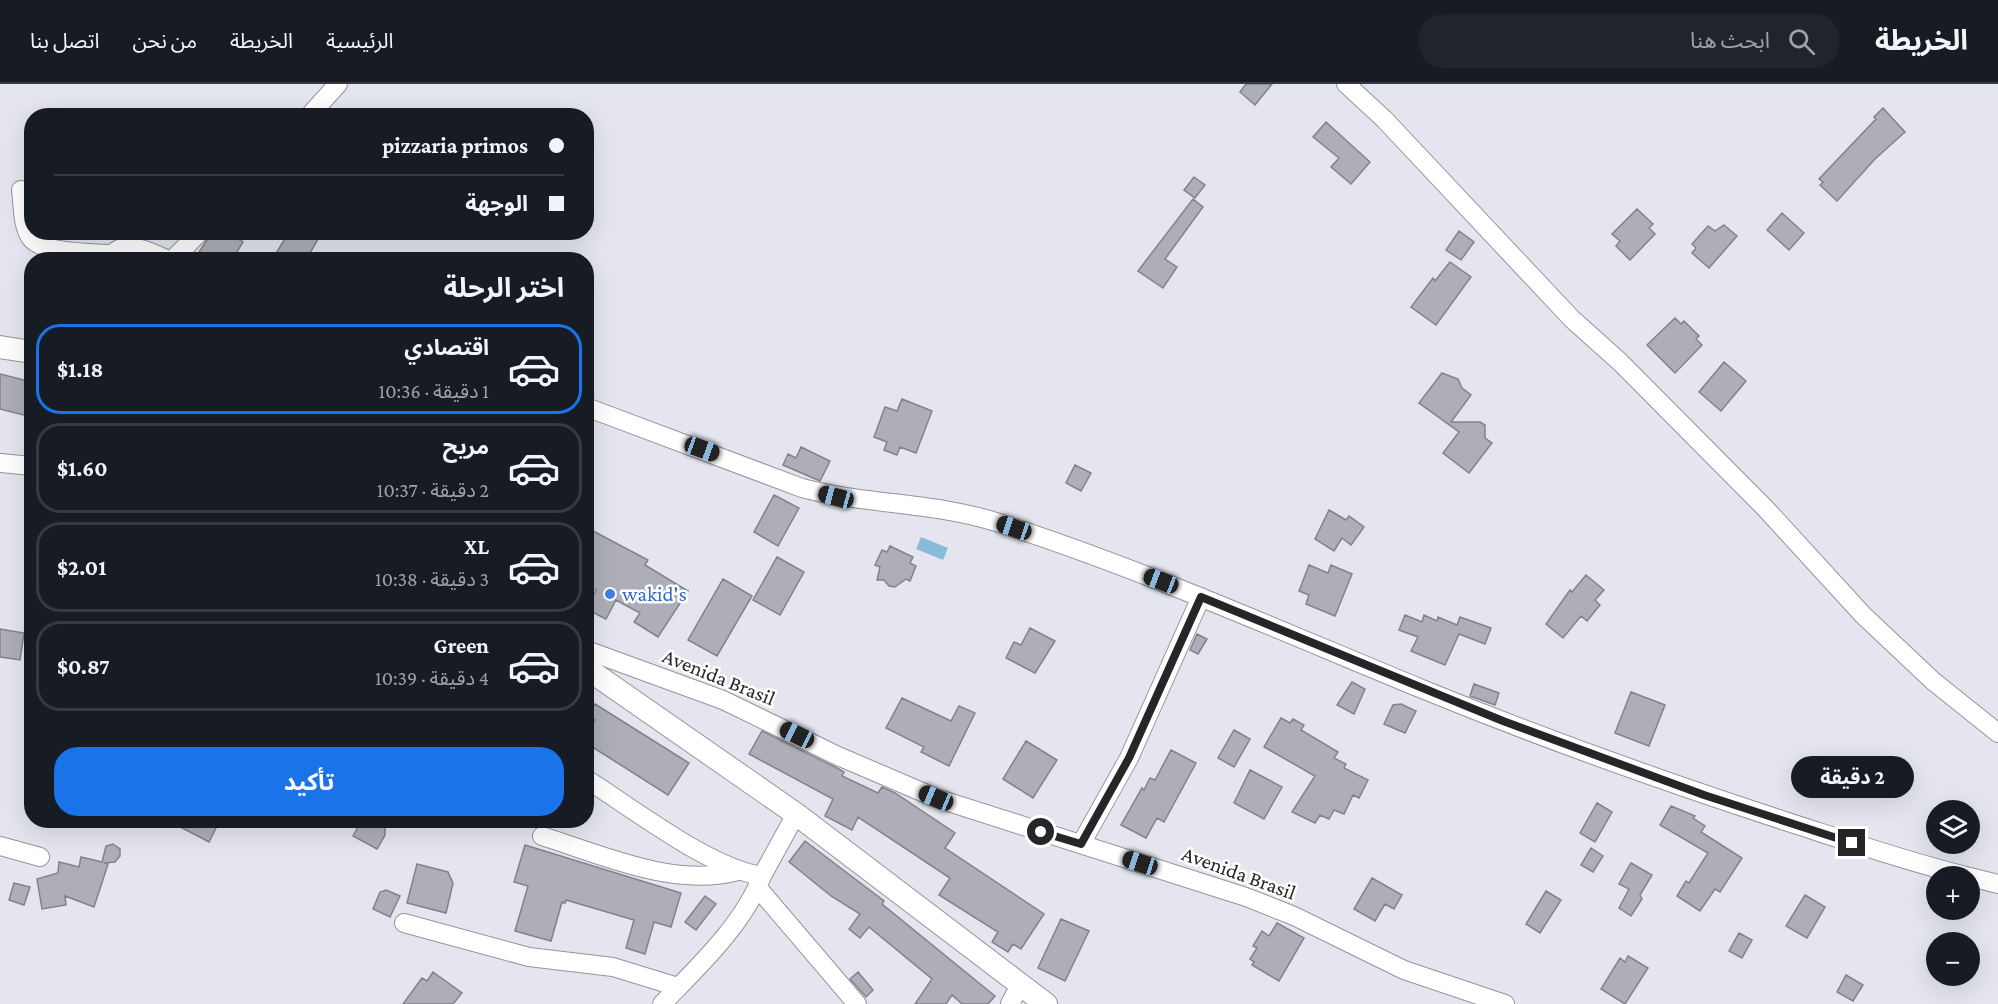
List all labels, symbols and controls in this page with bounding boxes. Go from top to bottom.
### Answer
search box [1419,14,1839,68]
icon: search [1785,25,1818,58]
text: الخريطة [1875,25,1968,56]
text: ابحث هنا [1690,28,1770,53]
text: اتصل بنا [30,29,99,53]
text: من نحن [132,29,197,53]
text: الخريطة [230,29,293,53]
text: الرئيسية [326,29,394,53]
text: pizzaria primos [382,133,528,158]
text: الوجهة [465,191,528,216]
text: اختر الرحلة [444,273,564,303]
text: اقتصادي [404,335,489,360]
icon: car [507,342,561,396]
text: $1.18 [57,357,103,382]
text: 1 دقيقة · 10:36 [379,380,489,402]
text: مريح [443,434,489,459]
car [682,434,722,464]
icon: car [507,441,561,495]
text: $1.60 [57,456,108,481]
text: 2 دقيقة · 10:37 [377,479,489,501]
car [816,484,856,510]
car [994,514,1034,542]
text: XL [464,534,489,559]
icon: car [507,540,561,594]
text: $2.01 [57,555,106,580]
car [1141,566,1181,596]
text: 3 دقيقة · 10:38 [375,568,489,590]
place label: wakid's [622,582,687,606]
marker: wakid's [603,587,617,601]
text: Green [433,633,489,658]
icon: car [507,639,561,693]
street label: Avenida Brasil [659,644,779,710]
text: $0.87 [57,654,110,679]
text: 4 دقيقة · 10:39 [375,667,489,689]
car [777,719,817,751]
button: تأكيد [54,747,564,816]
callout: 2 دقيقة [1790,756,1914,798]
text: 2 دقيقة [1820,766,1885,788]
car [916,783,956,813]
map controls [1926,800,1980,986]
button: layers [1926,800,1980,854]
route start [1027,818,1054,845]
route end [1838,829,1865,856]
street label: Avenida Brasil [1179,841,1299,905]
car [1120,849,1160,877]
button: + [1926,866,1980,920]
button: − [1926,932,1980,986]

